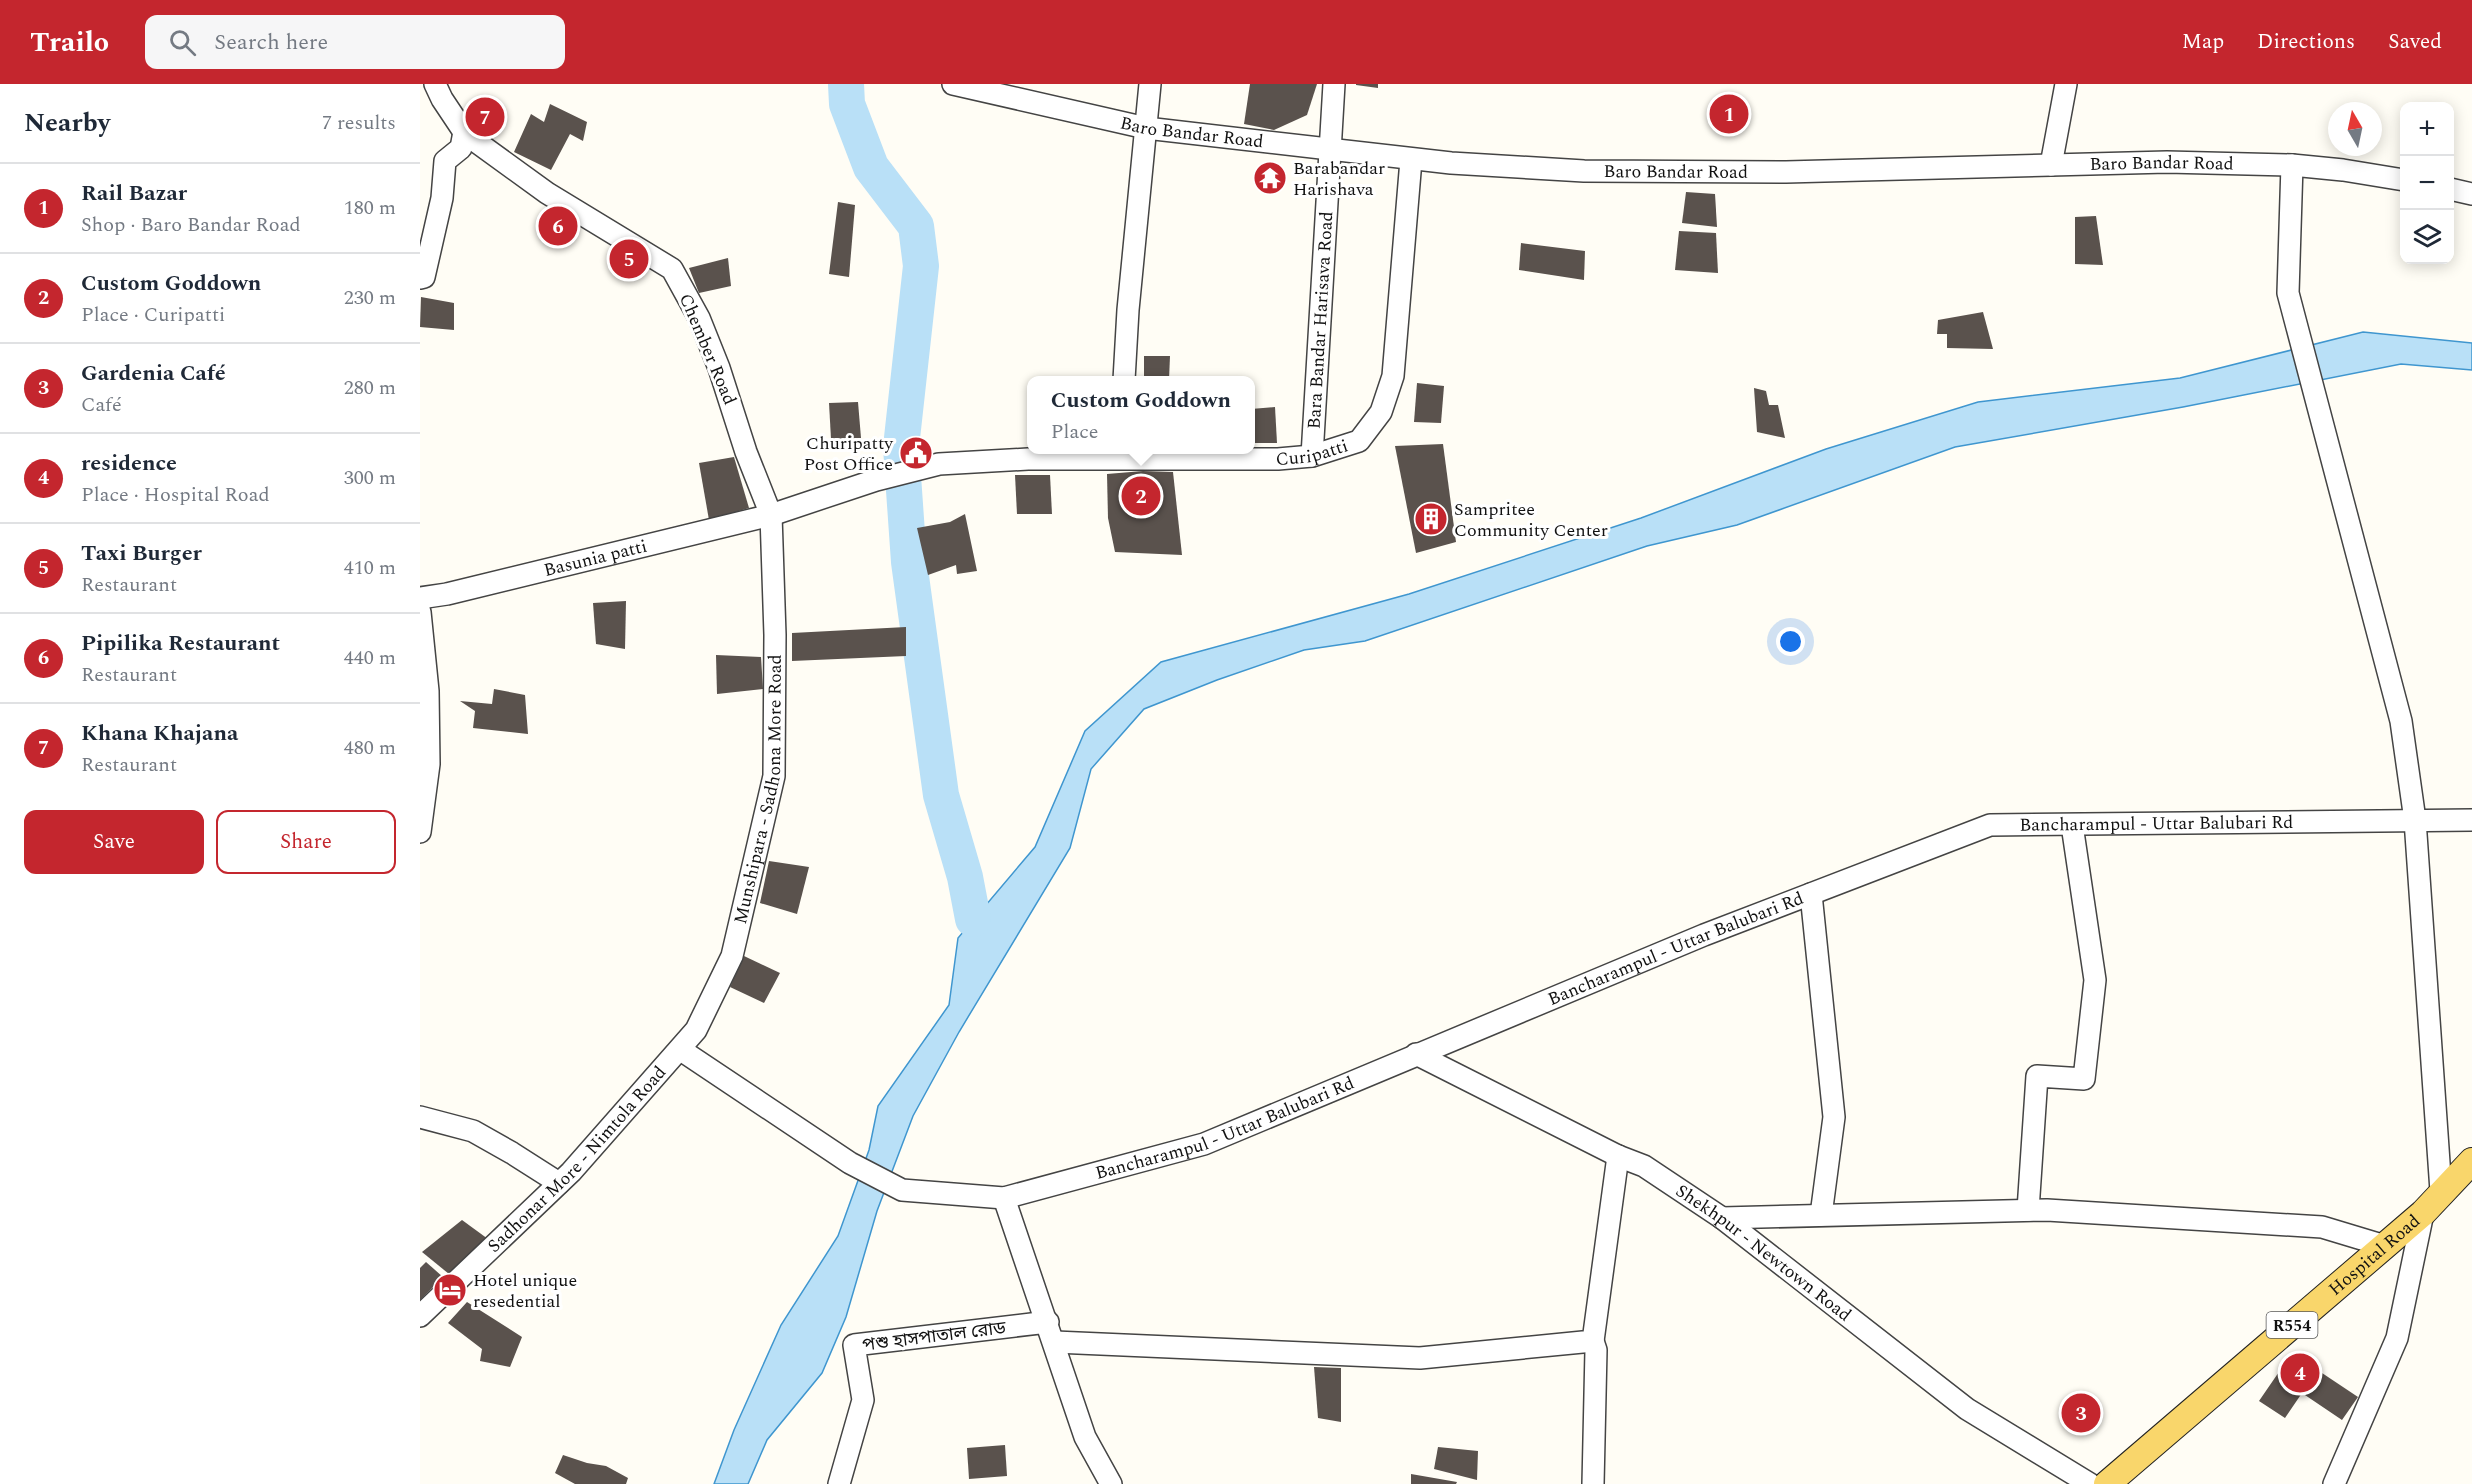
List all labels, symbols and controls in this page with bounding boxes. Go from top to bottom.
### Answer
search box [145,15,565,69]
text: Trailo [30,21,109,64]
icon: search [166,26,199,59]
text: Search here [214,26,328,59]
text: Map [2182,26,2224,58]
text: Directions [2257,26,2355,58]
text: Saved [2388,26,2442,58]
pin: 1 [1710,92,1748,136]
pin: 7 [466,94,504,140]
north arrow [2328,102,2382,156]
map controls [2400,102,2454,264]
button: + [2400,102,2454,156]
text: Nearby [24,103,110,143]
text: 7 results [322,108,396,138]
street label: Baro Bandar Road [1117,110,1265,155]
street label: Baro Bandar Road [2089,149,2234,178]
place label: Barabandar Harishava [1293,155,1385,203]
button: − [2400,156,2454,210]
street label: Baro Bandar Road [1604,158,1748,186]
temple icon: Barabandar Harishava [1252,160,1288,196]
text: Rail Bazar [81,177,187,210]
text: 1 [38,193,49,223]
text: 180 m [344,193,396,223]
pin: 6 [538,204,578,248]
text: Shop · Baro Bandar Road [81,210,301,240]
street label: Bara Bandar Harisava Road [1301,210,1340,430]
button: layers [2400,210,2454,264]
pin: 5 [610,236,648,282]
text: Custom Goddown [81,267,261,300]
text: 2 [38,283,49,313]
text: 230 m [344,283,396,313]
street label: Chember Road [672,289,743,409]
text: Place · Curipatti [81,300,225,330]
text: Gardenia Café [81,357,226,390]
text: 3 [38,373,49,403]
text: 280 m [344,373,396,403]
popup [1027,376,1255,454]
text: Custom Goddown [1051,384,1231,417]
text: Café [81,390,122,420]
text: Place [1051,417,1098,447]
place label: Churipatty Post Office [804,430,894,478]
street label: Curipatti [1275,432,1352,473]
public building icon: Churipatty Post Office [898,435,934,471]
text: residence [81,447,177,480]
text: 4 [38,463,49,493]
text: 300 m [344,463,396,493]
pin: 2 [1122,474,1160,518]
text: Place · Hospital Road [81,480,270,510]
place label: Sampritee Community Center [1454,496,1608,544]
building icon: Sampritee Community Center [1413,501,1449,537]
street label: Basunia patti [541,533,650,584]
text: Taxi Burger [81,537,202,570]
text: 5 [38,553,49,583]
text: 410 m [344,553,396,583]
text: Restaurant [81,570,177,600]
text: Pipilika Restaurant [81,627,280,660]
your location [1776,627,1805,656]
text: 6 [38,643,49,673]
text: 440 m [344,643,396,673]
street label: Munshipara - Sadhona More Road [727,654,789,927]
text: Restaurant [81,660,177,690]
text: Khana Khajana [81,717,238,750]
text: 7 [38,733,49,763]
text: 480 m [344,733,396,763]
text: Restaurant [81,750,177,780]
street label: Bancharampul - Uttar Balubari Rd [2019,809,2293,839]
button: Save [24,810,204,874]
button: Share [216,810,396,874]
street label: Bancharampul - Uttar Balubari Rd [1544,885,1808,1013]
street label: Sadhonar More - Nimtola Road [481,1060,673,1259]
street label: Bancharampul - Uttar Balubari Rd [1092,1070,1358,1187]
street label: Shekhpur - Newtown Road [1670,1178,1857,1328]
street label: Hospital Road [2323,1208,2426,1302]
place label: Hotel unique resedential [473,1267,577,1315]
hotel icon: Hotel unique resedential [432,1272,468,1308]
road number: R554 [2266,1312,2318,1338]
street label: পশু হাসপাতাল রোড [861,1314,1008,1359]
pin: 4 [2280,1350,2320,1396]
pin: 3 [2062,1390,2100,1436]

